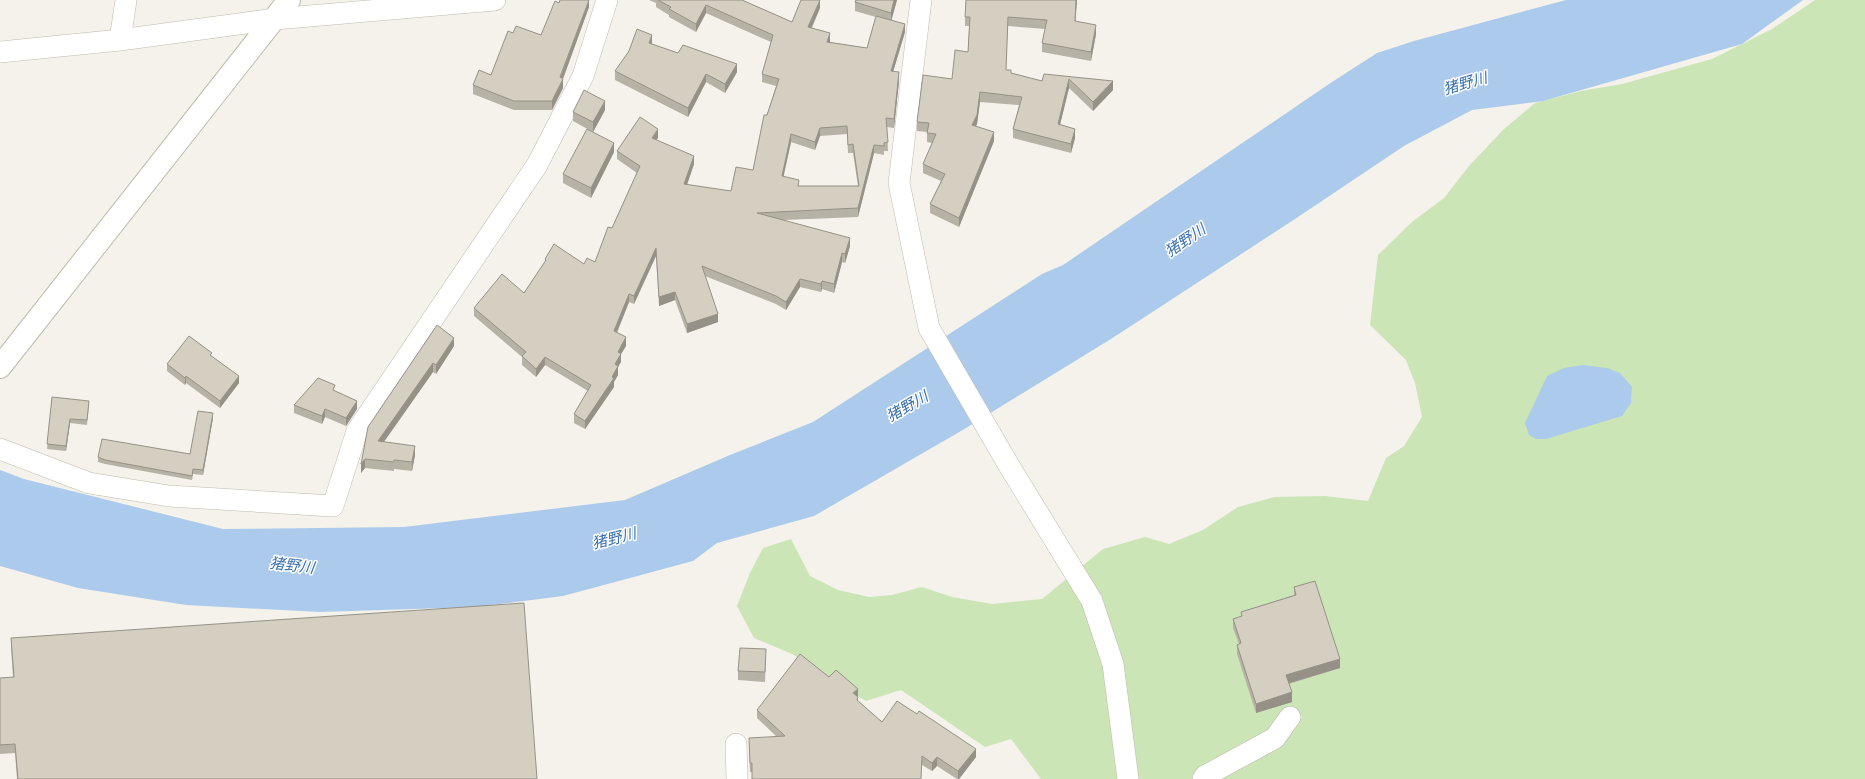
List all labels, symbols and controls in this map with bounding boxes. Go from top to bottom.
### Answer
water label: 猪野川 [1441,68,1491,97]
water label: 猪野川 [1162,219,1210,260]
water label: 猪野川 [883,386,932,425]
water label: 猪野川 [590,524,640,552]
water label: 猪野川 [269,554,317,576]

